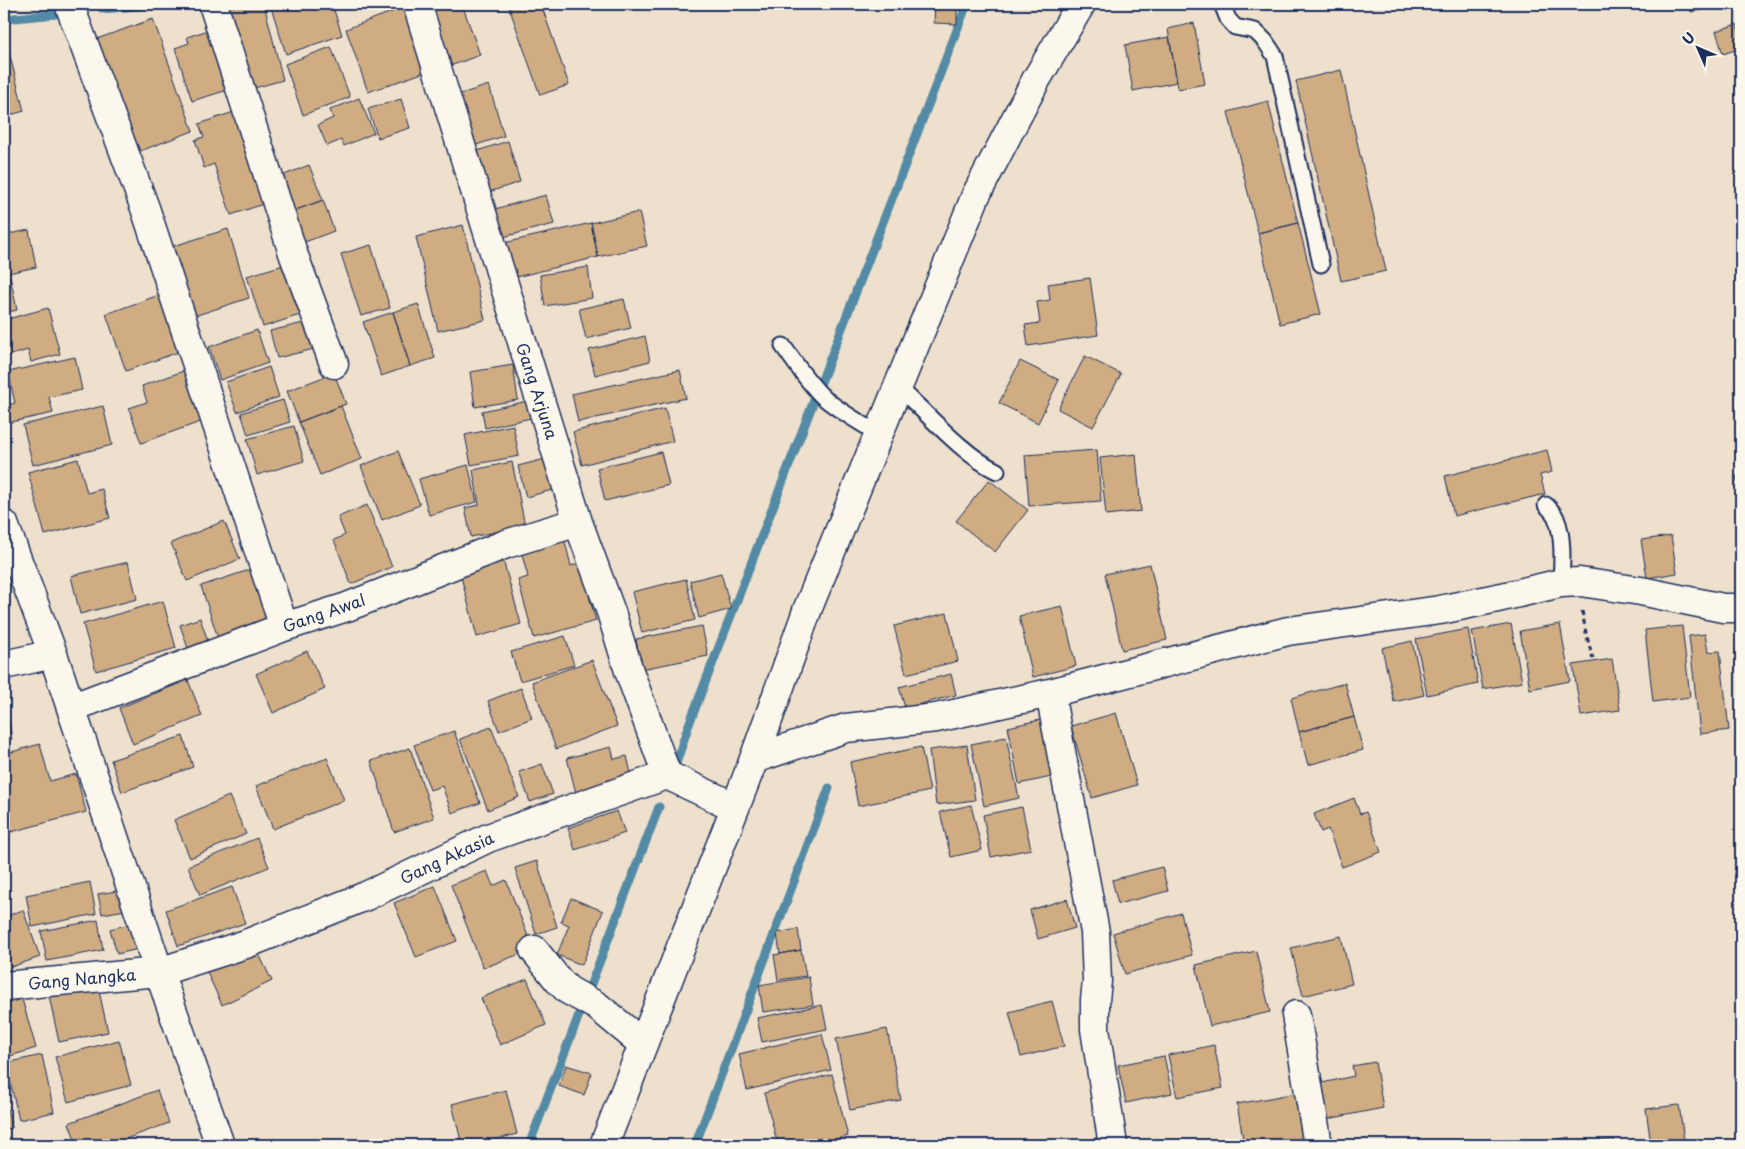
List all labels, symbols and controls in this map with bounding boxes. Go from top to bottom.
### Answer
north arrow [1672,22,1722,72]
text: U [1677,27,1700,50]
street label: Gang Arjuna [511,339,565,442]
street label: Gang Awal [279,587,368,637]
street label: Gang Akasia [396,825,498,889]
street label: Gang Nangka [27,961,137,995]

